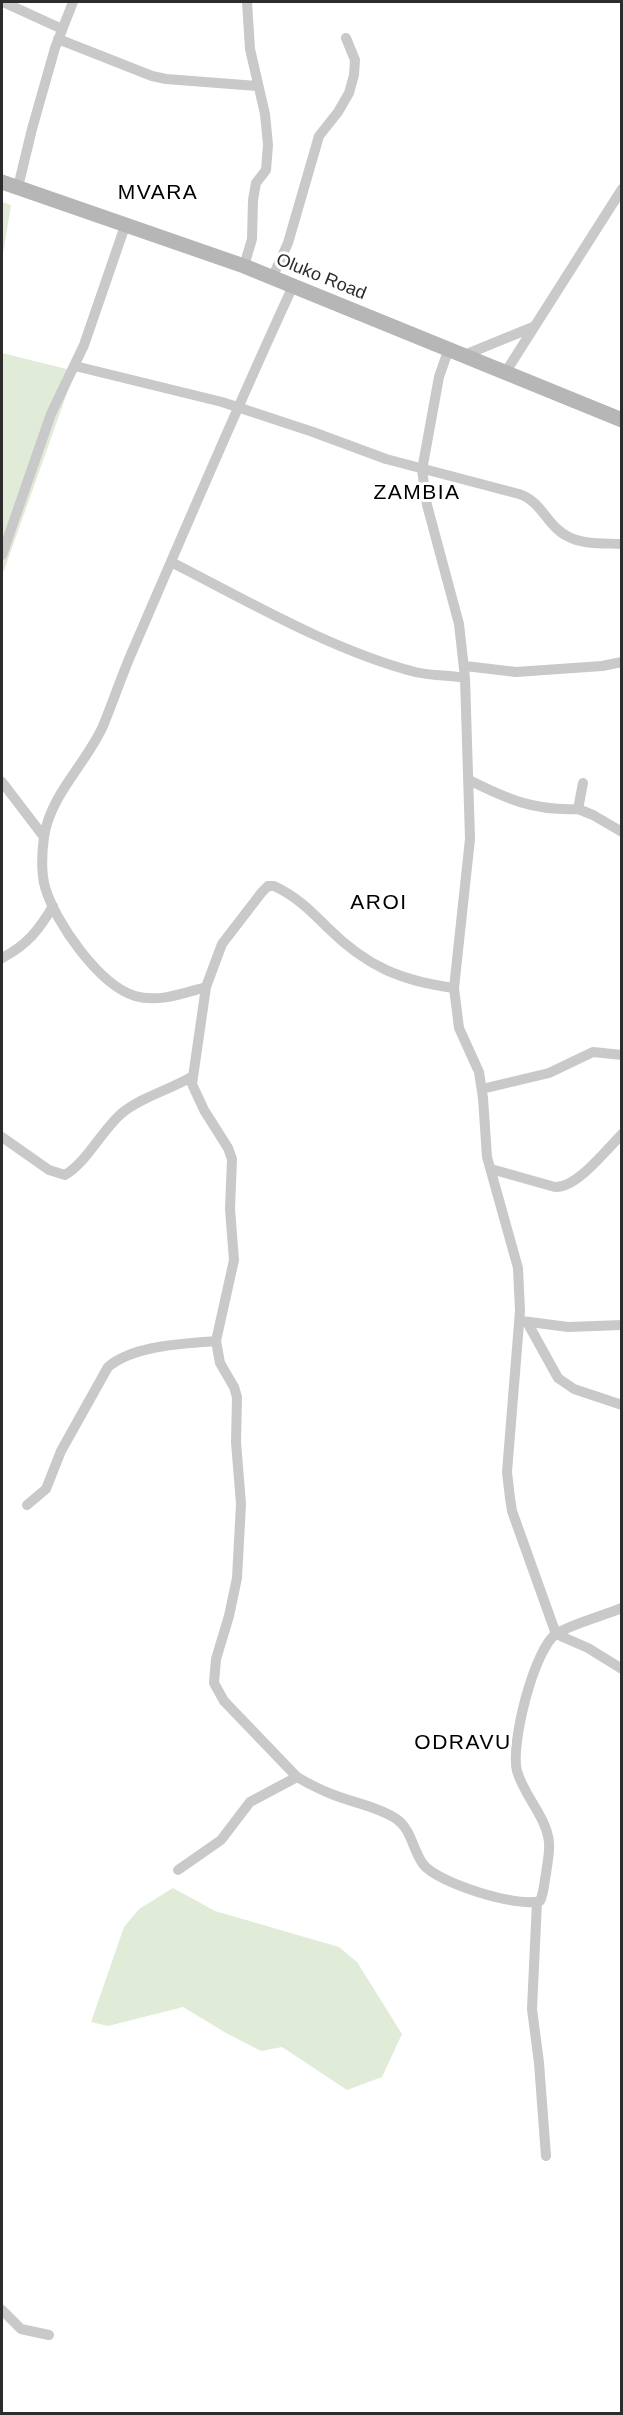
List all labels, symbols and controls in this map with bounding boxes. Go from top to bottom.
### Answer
district label: MVARA [118,180,198,206]
street label: Oluko Road [273,249,369,305]
district label: ZAMBIA [373,480,461,506]
district label: AROI [350,890,408,916]
district label: ODRAVU [414,1730,512,1756]

